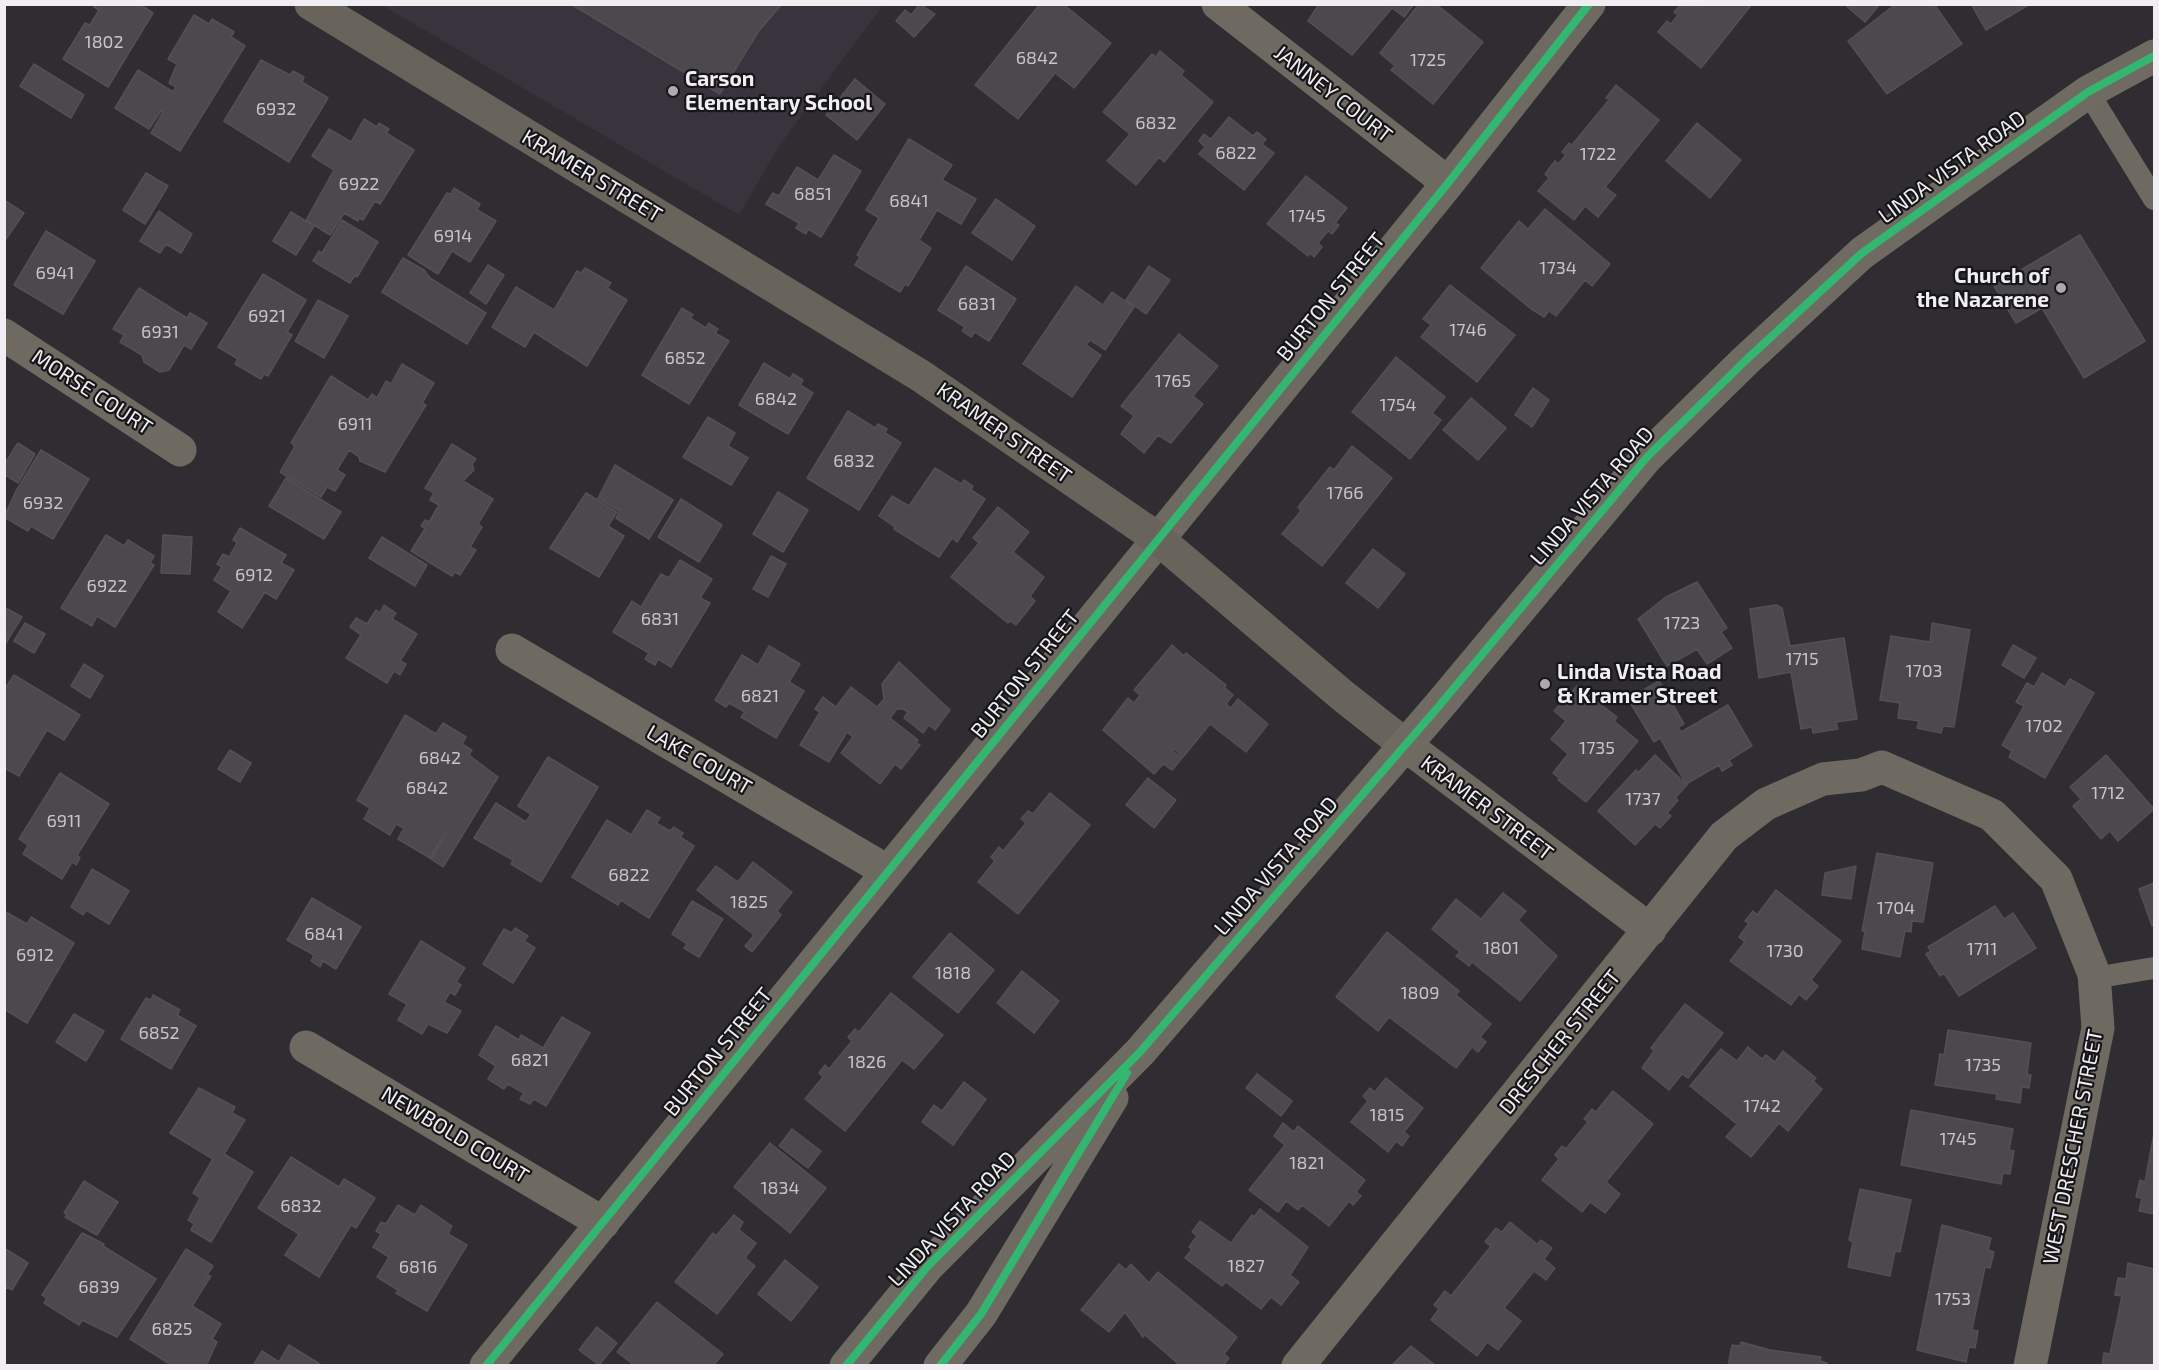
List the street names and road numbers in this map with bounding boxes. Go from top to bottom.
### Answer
street label: JANNEY COURT [1269,40,1397,148]
street label: LINDA VISTA ROAD [1874,105,2030,229]
street label: KRAMER STREET [517,124,667,228]
street label: BURTON STREET [1272,228,1390,366]
street label: MORSE COURT [27,344,157,440]
street label: KRAMER STREET [932,377,1076,489]
street label: LINDA VISTA ROAD [1525,422,1659,570]
street label: BURTON STREET [966,605,1084,743]
street label: LAKE COURT [642,720,756,800]
street label: KRAMER STREET [1416,750,1558,866]
street label: LINDA VISTA ROAD [1209,792,1343,940]
street label: DRESCHER STREET [1494,965,1626,1119]
street label: BURTON STREET [659,983,777,1121]
street label: WEST DRESCHER STREET [2038,1027,2108,1267]
street label: NEWBOLD COURT [377,1081,533,1189]
street label: LINDA VISTA ROAD [883,1146,1021,1292]

